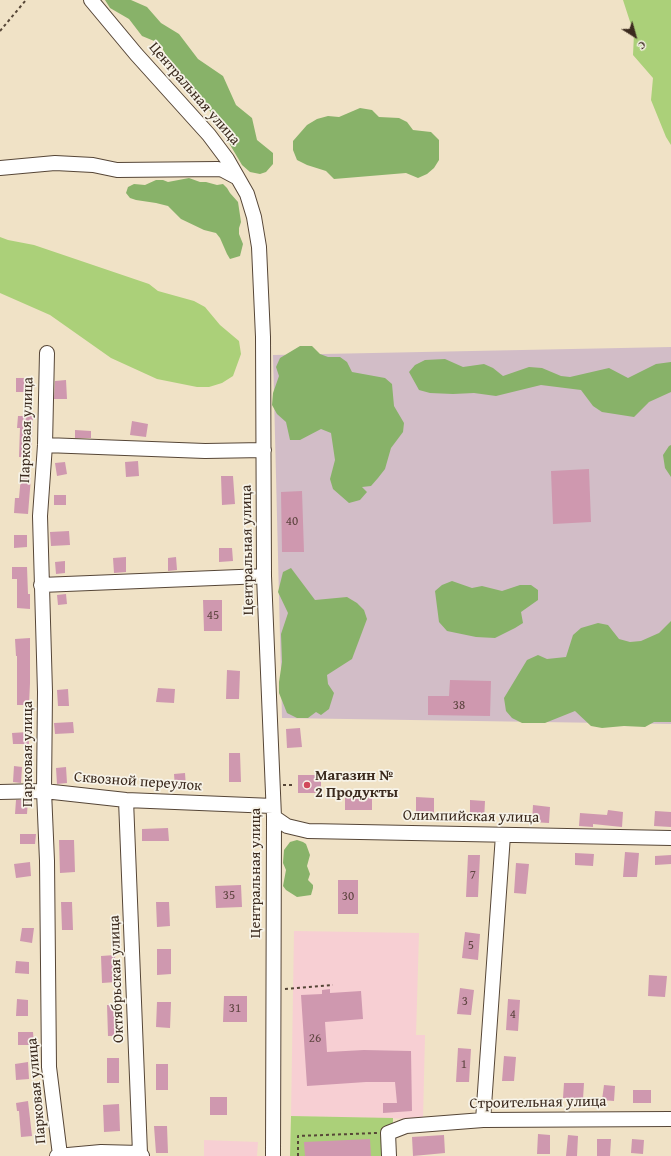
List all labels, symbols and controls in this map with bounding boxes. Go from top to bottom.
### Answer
north arrow [615,16,655,56]
text: С [635,37,650,54]
street label: Центральная улица [144,39,244,149]
street label: Парковая улица [16,377,38,483]
street label: Центральная улица [238,485,258,615]
house number: 40 [286,514,298,530]
house number: 45 [207,608,219,624]
house number: 38 [453,698,465,714]
street label: Парковая улица [19,701,37,807]
place label: Магазин № 2 Продукты [315,767,398,802]
street label: Сквозной переулок [73,769,203,795]
marker: Магазин № 2 Продукты [302,780,312,790]
street label: Олимпийская улица [403,807,539,827]
street label: Центральная улица [247,808,265,938]
house number: 7 [470,868,476,884]
house number: 35 [223,888,235,904]
house number: 30 [342,889,354,905]
street label: Октябрьская улица [106,915,128,1043]
house number: 5 [468,938,474,954]
house number: 3 [462,994,468,1010]
house number: 31 [229,1001,241,1017]
house number: 4 [510,1007,516,1023]
house number: 26 [309,1031,321,1047]
street label: Парковая улица [23,1037,51,1145]
house number: 1 [461,1057,467,1073]
street label: Строительная улица [469,1093,607,1113]

